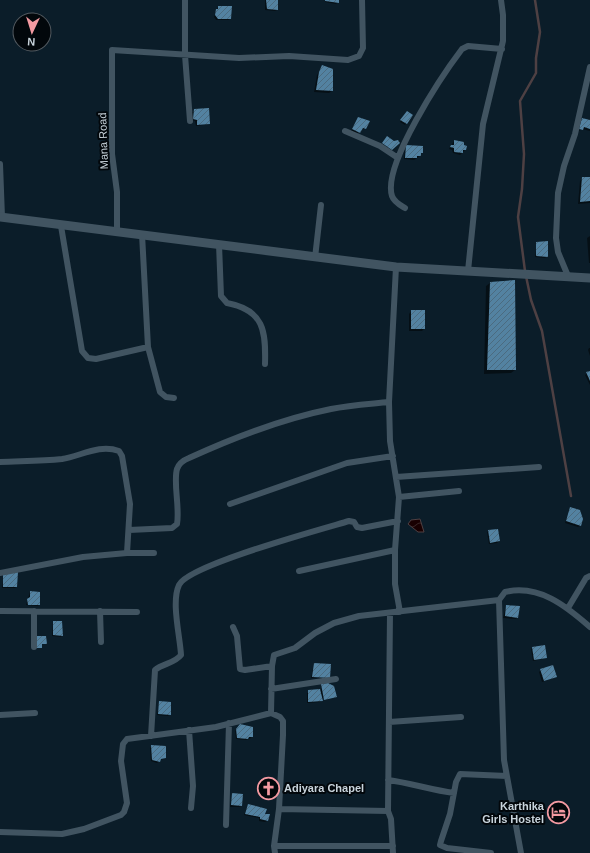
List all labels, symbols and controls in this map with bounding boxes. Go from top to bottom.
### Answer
north arrow [12,12,52,52]
text: N [27,36,36,48]
street label: Mana Road [96,112,110,170]
church icon: Adiyara Chapel [255,775,281,801]
place label: Adiyara Chapel [284,782,364,794]
hotel icon: Karthika Girls Hostel [546,799,572,825]
place label: Karthika Girls Hostel [482,800,545,825]

